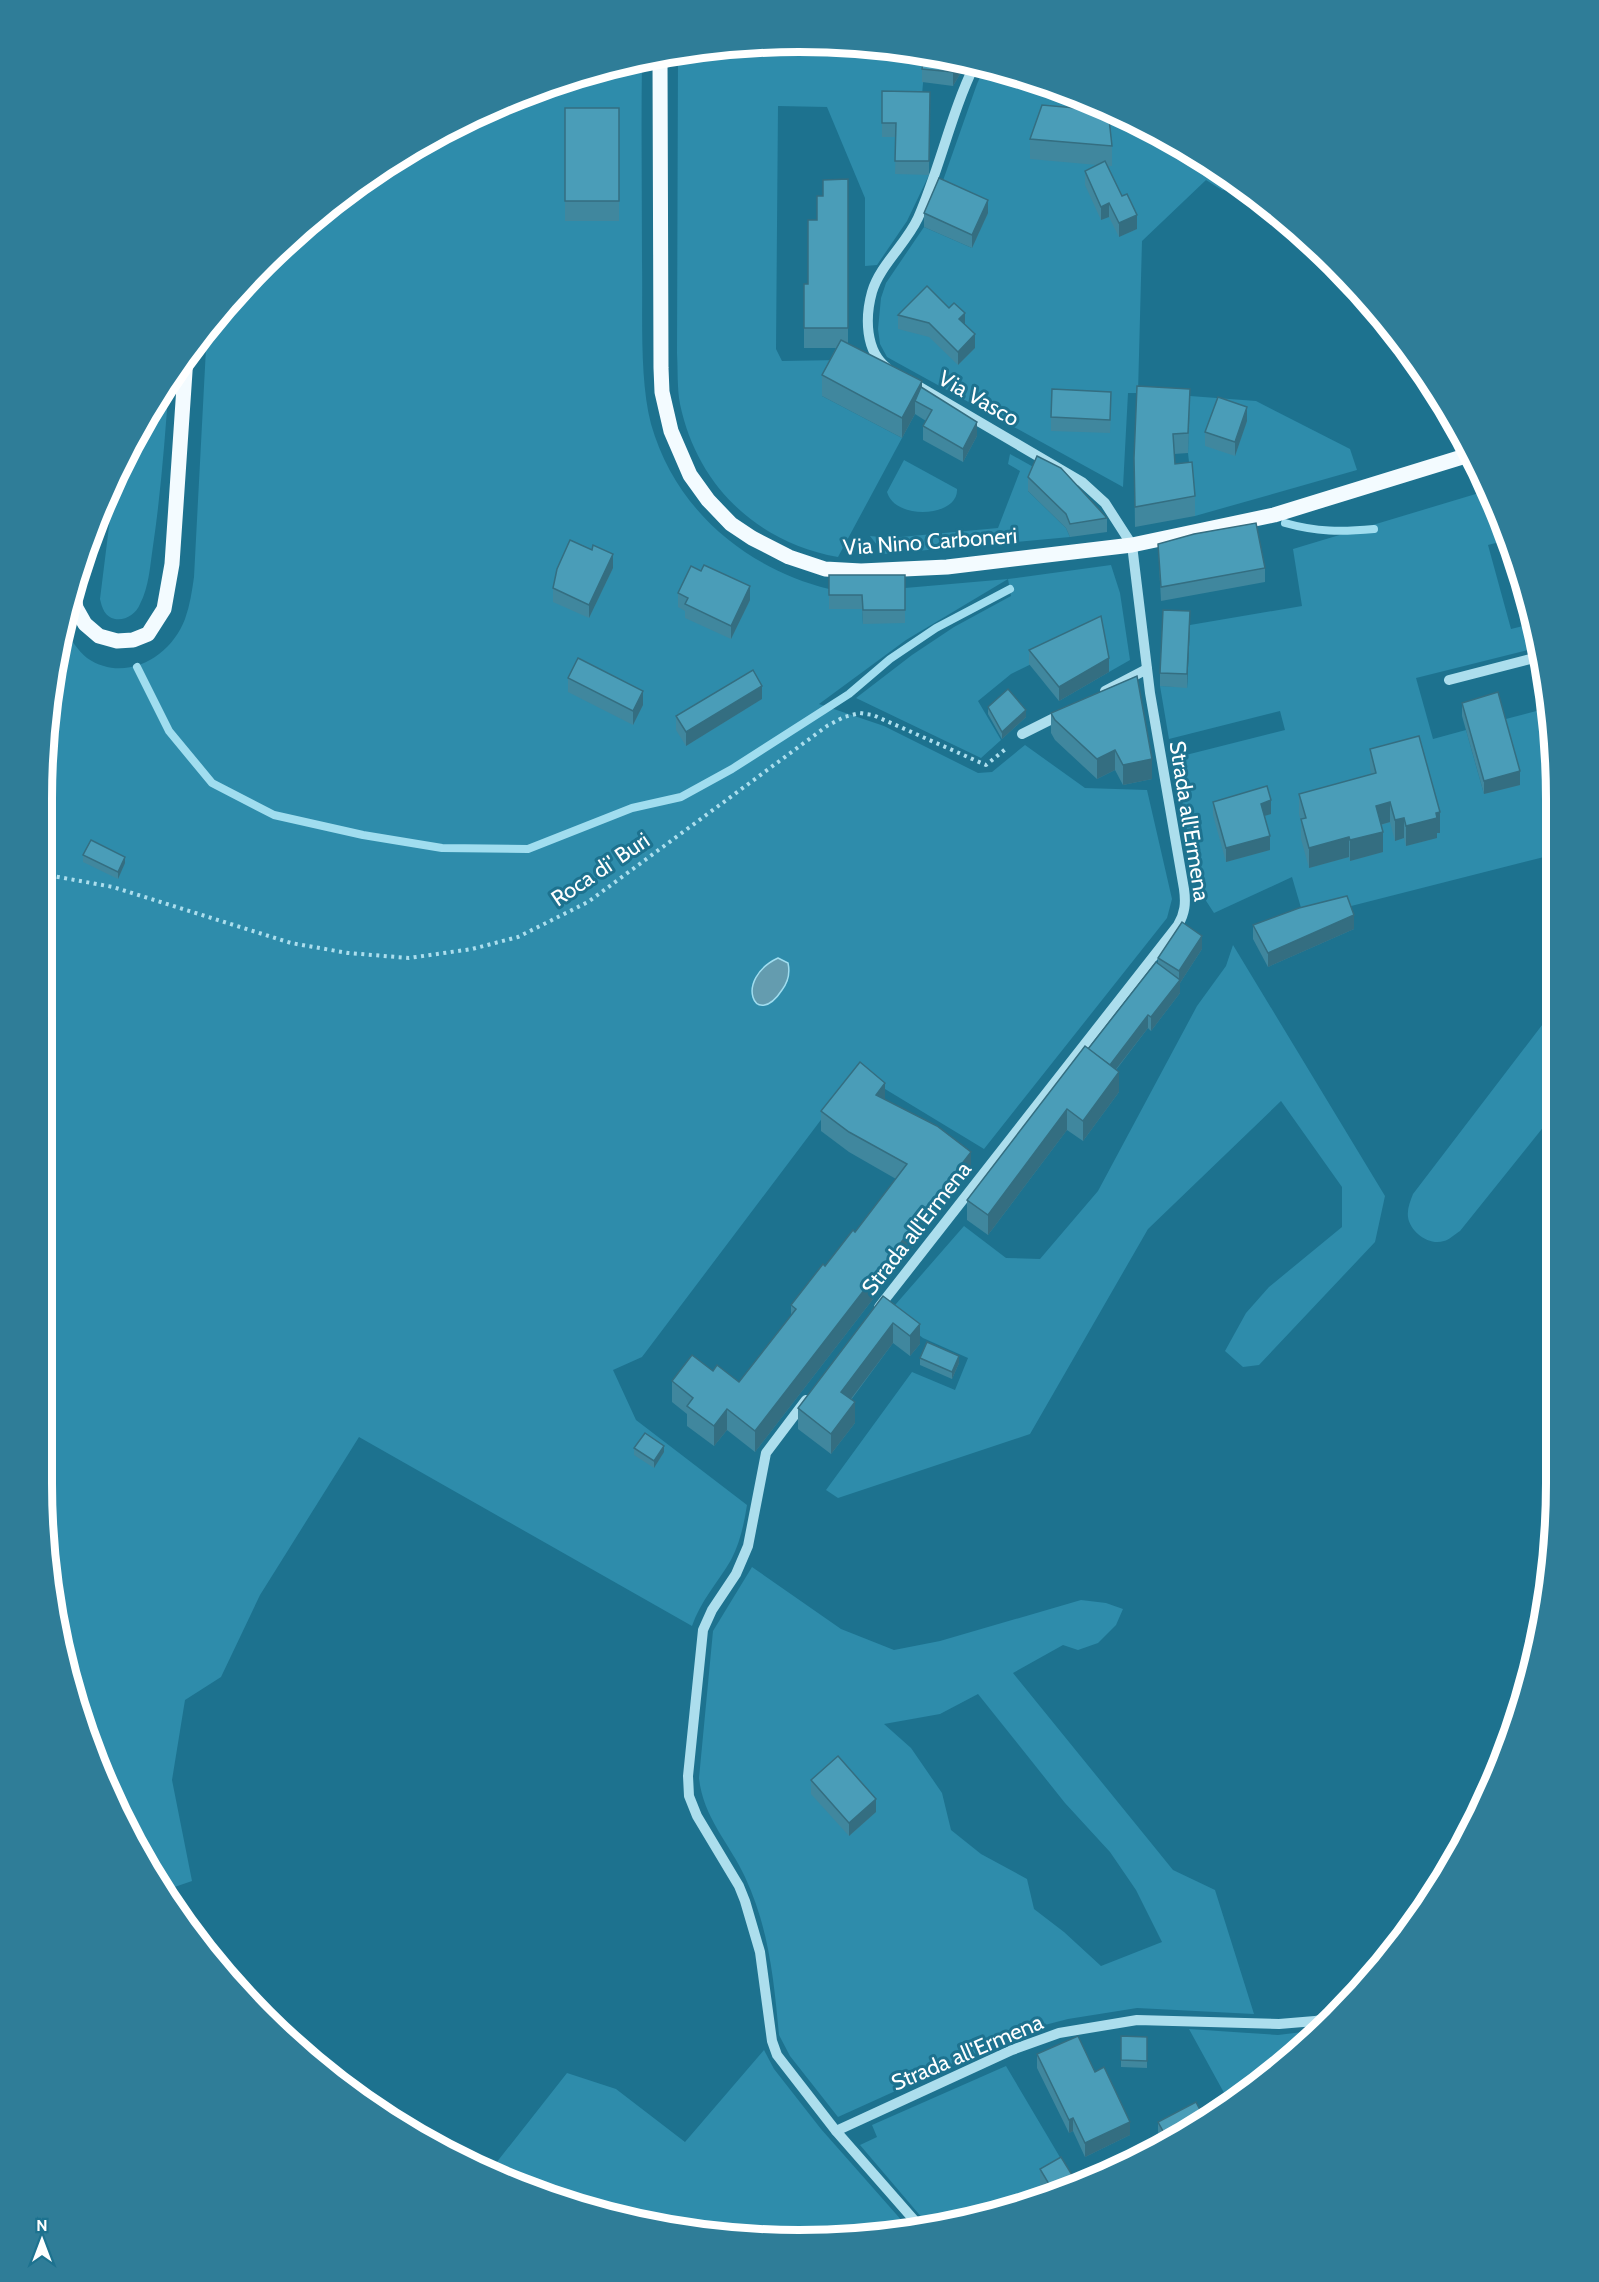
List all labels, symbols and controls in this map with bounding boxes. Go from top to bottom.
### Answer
street label: Via Vasco [934,365,1024,432]
street label: Via Nino Carboneri [842,522,1018,561]
street label: Strada all'Ermena [1164,739,1216,904]
street label: Roca di' Buri [546,827,655,912]
street label: Strada all'Ermena [856,1156,977,1300]
street label: Strada all'Ermena [887,2008,1047,2097]
north arrow [12,2210,72,2270]
text: N [36,2216,48,2235]

